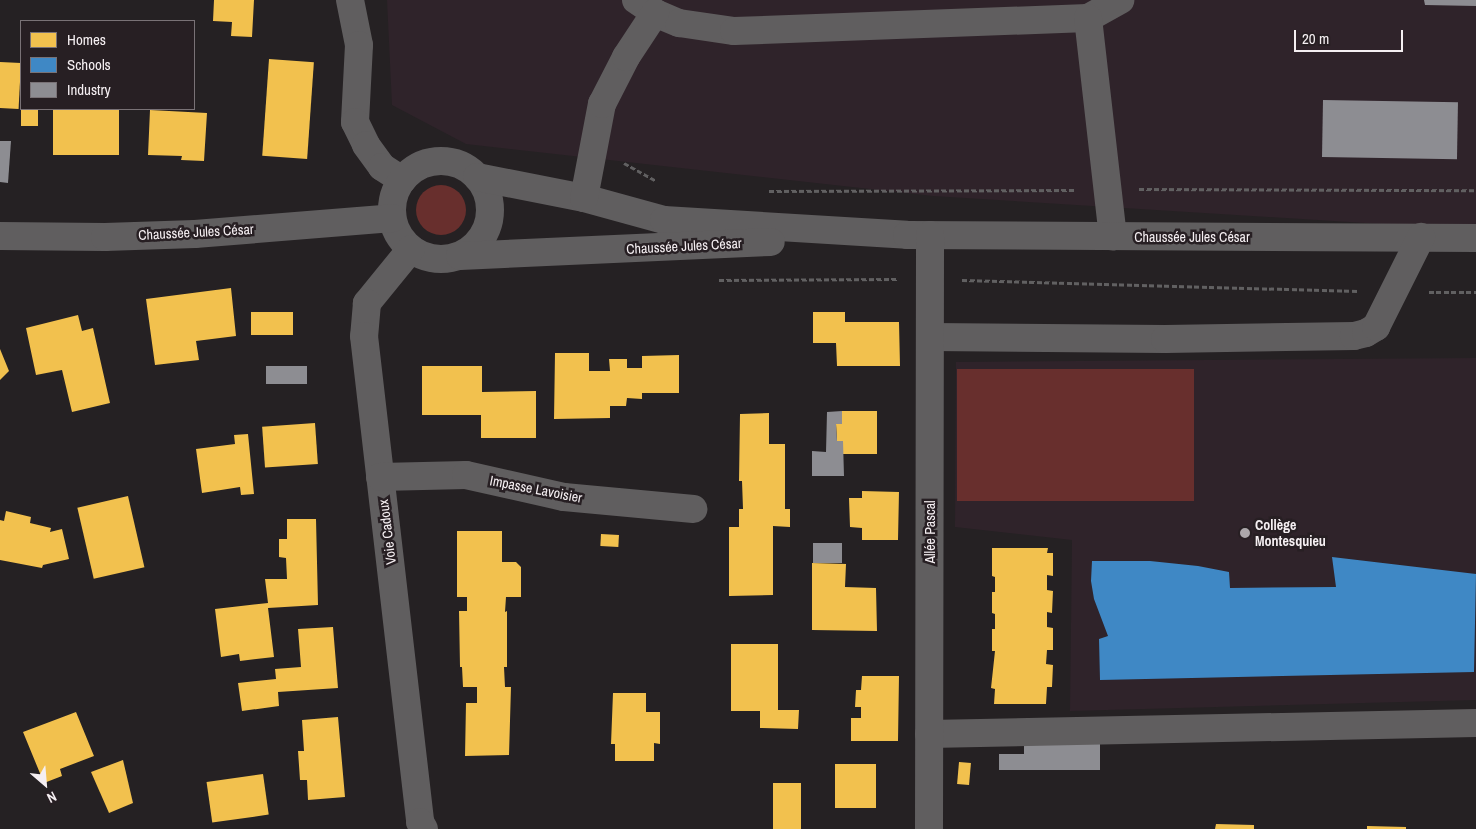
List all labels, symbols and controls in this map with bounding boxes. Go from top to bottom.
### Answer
legend [20,20,195,110]
scale bar [1296,20,1405,52]
text: 20 m [1302,28,1329,49]
text: Homes [67,29,106,50]
text: Schools [67,54,111,75]
text: Industry [67,79,111,100]
street label: Chaussée Jules César [138,221,254,243]
street label: Chaussée Jules César [1134,229,1250,245]
street label: Chaussée Jules César [626,235,742,257]
street label: Impasse Lavoisier [488,472,584,506]
street label: Voie Cadoux [375,498,399,566]
street label: Allée Pascal [922,500,938,564]
place label: Collège Montesquieu [1255,517,1326,550]
marker: Collège Montesquieu [1239,527,1251,539]
north arrow [20,759,70,809]
text: N [44,787,60,807]

